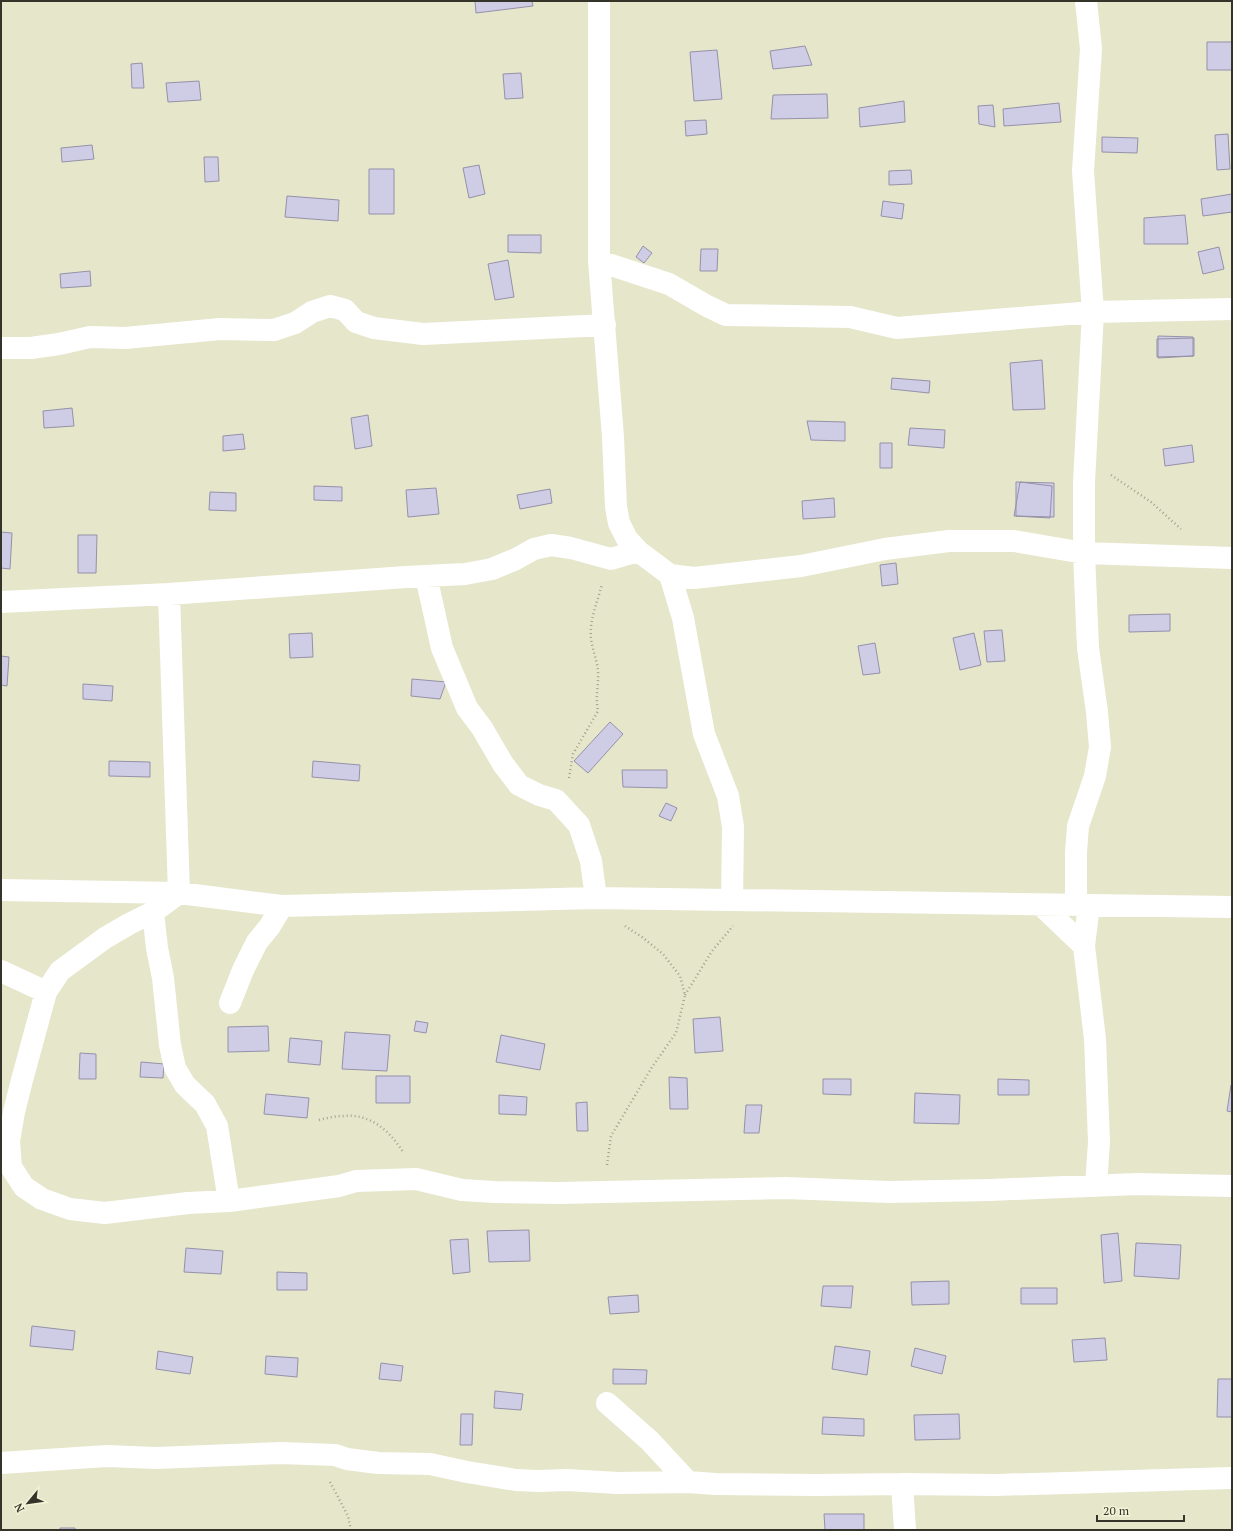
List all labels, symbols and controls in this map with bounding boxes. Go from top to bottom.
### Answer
north arrow [8,1483,48,1523]
scale bar [1097,1497,1184,1523]
text: N [11,1500,27,1515]
text: 20 m [1103,1503,1130,1518]

